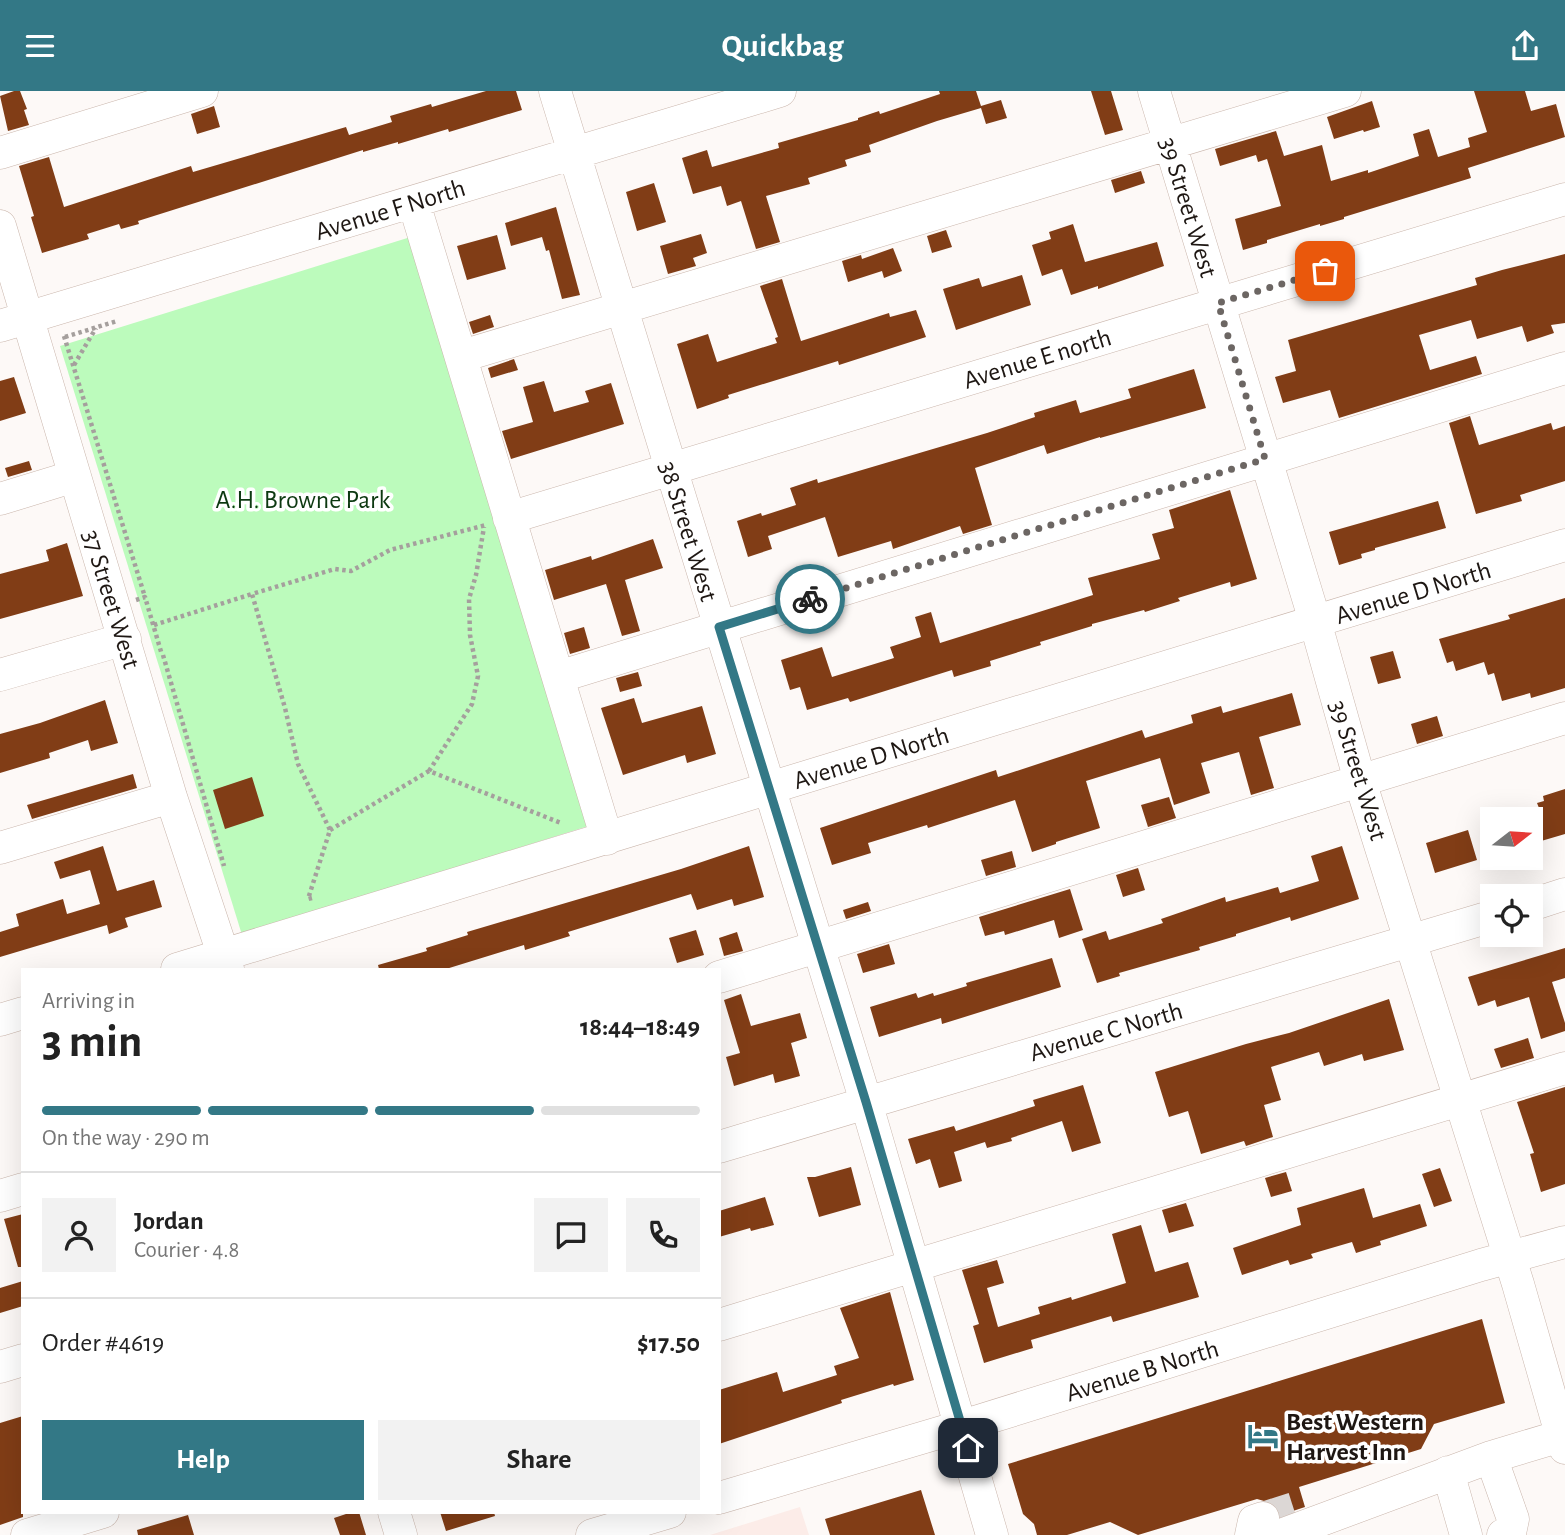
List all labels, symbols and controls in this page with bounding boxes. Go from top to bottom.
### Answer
icon: menu [21,27,59,65]
icon: share [1506,27,1544,65]
text: Quickbag [722,30,843,62]
street label: 39 Street West [1154,134,1222,280]
street label: Avenue F North [312,175,469,245]
pin [1295,241,1355,301]
icon: bag [1306,252,1344,290]
street label: Avenue E north [960,324,1114,394]
street label: 38 Street West [654,458,722,604]
park label: A.H. Browne Park [216,487,391,513]
street label: 37 Street West [78,527,144,672]
street label: Avenue D North [1332,557,1494,629]
courier [775,564,845,634]
icon: bike [791,580,829,618]
street label: 39 Street West [1324,697,1392,843]
street label: Avenue D North [790,722,952,794]
north arrow [1480,807,1544,870]
map controls [1480,807,1543,947]
button: locate [1480,884,1543,947]
text: Arriving in [42,990,135,1013]
street label: Avenue C North [1027,998,1186,1066]
text: 18:44–18:49 [580,1014,700,1040]
text: 3 min [42,1019,142,1065]
text: On the way · 290 m [42,1127,210,1150]
button: person [42,1198,116,1272]
button: chat [534,1198,608,1272]
button: phone [626,1198,700,1272]
text: Jordan [134,1208,204,1234]
text: Courier · 4.8 [134,1239,239,1262]
text: Order #4619 [42,1330,164,1356]
text: $17.50 [637,1330,700,1356]
street label: Avenue B North [1063,1335,1222,1407]
place label: Best Western Harvest Inn [1286,1409,1424,1465]
pin [938,1418,998,1478]
hotel icon: Best Western Harvest Inn [1246,1419,1280,1453]
button: Help [42,1420,364,1500]
button: Share [378,1420,700,1500]
icon: home [949,1429,987,1467]

